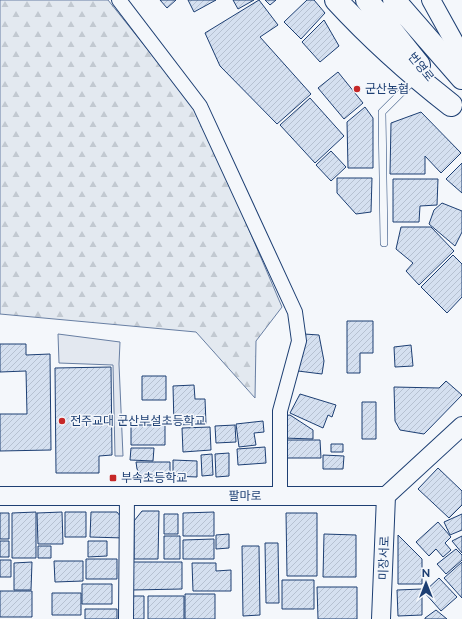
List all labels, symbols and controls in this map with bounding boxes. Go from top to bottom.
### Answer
street label: 번영로 [405,50,437,84]
place label: 군산농협 [365,82,409,96]
marker: 군산농협 [352,84,362,94]
place label: 전주교대 군산부설초등학교 [70,414,206,428]
marker: 전주교대 군산부설초등학교 [57,416,67,426]
place label: 부속초등학교 [121,471,187,485]
marker: 부속초등학교 [108,473,118,483]
street label: 팔마로 [228,489,262,503]
street label: 미장서로 [376,536,392,580]
north arrow [406,563,446,603]
text: N [422,567,430,580]

